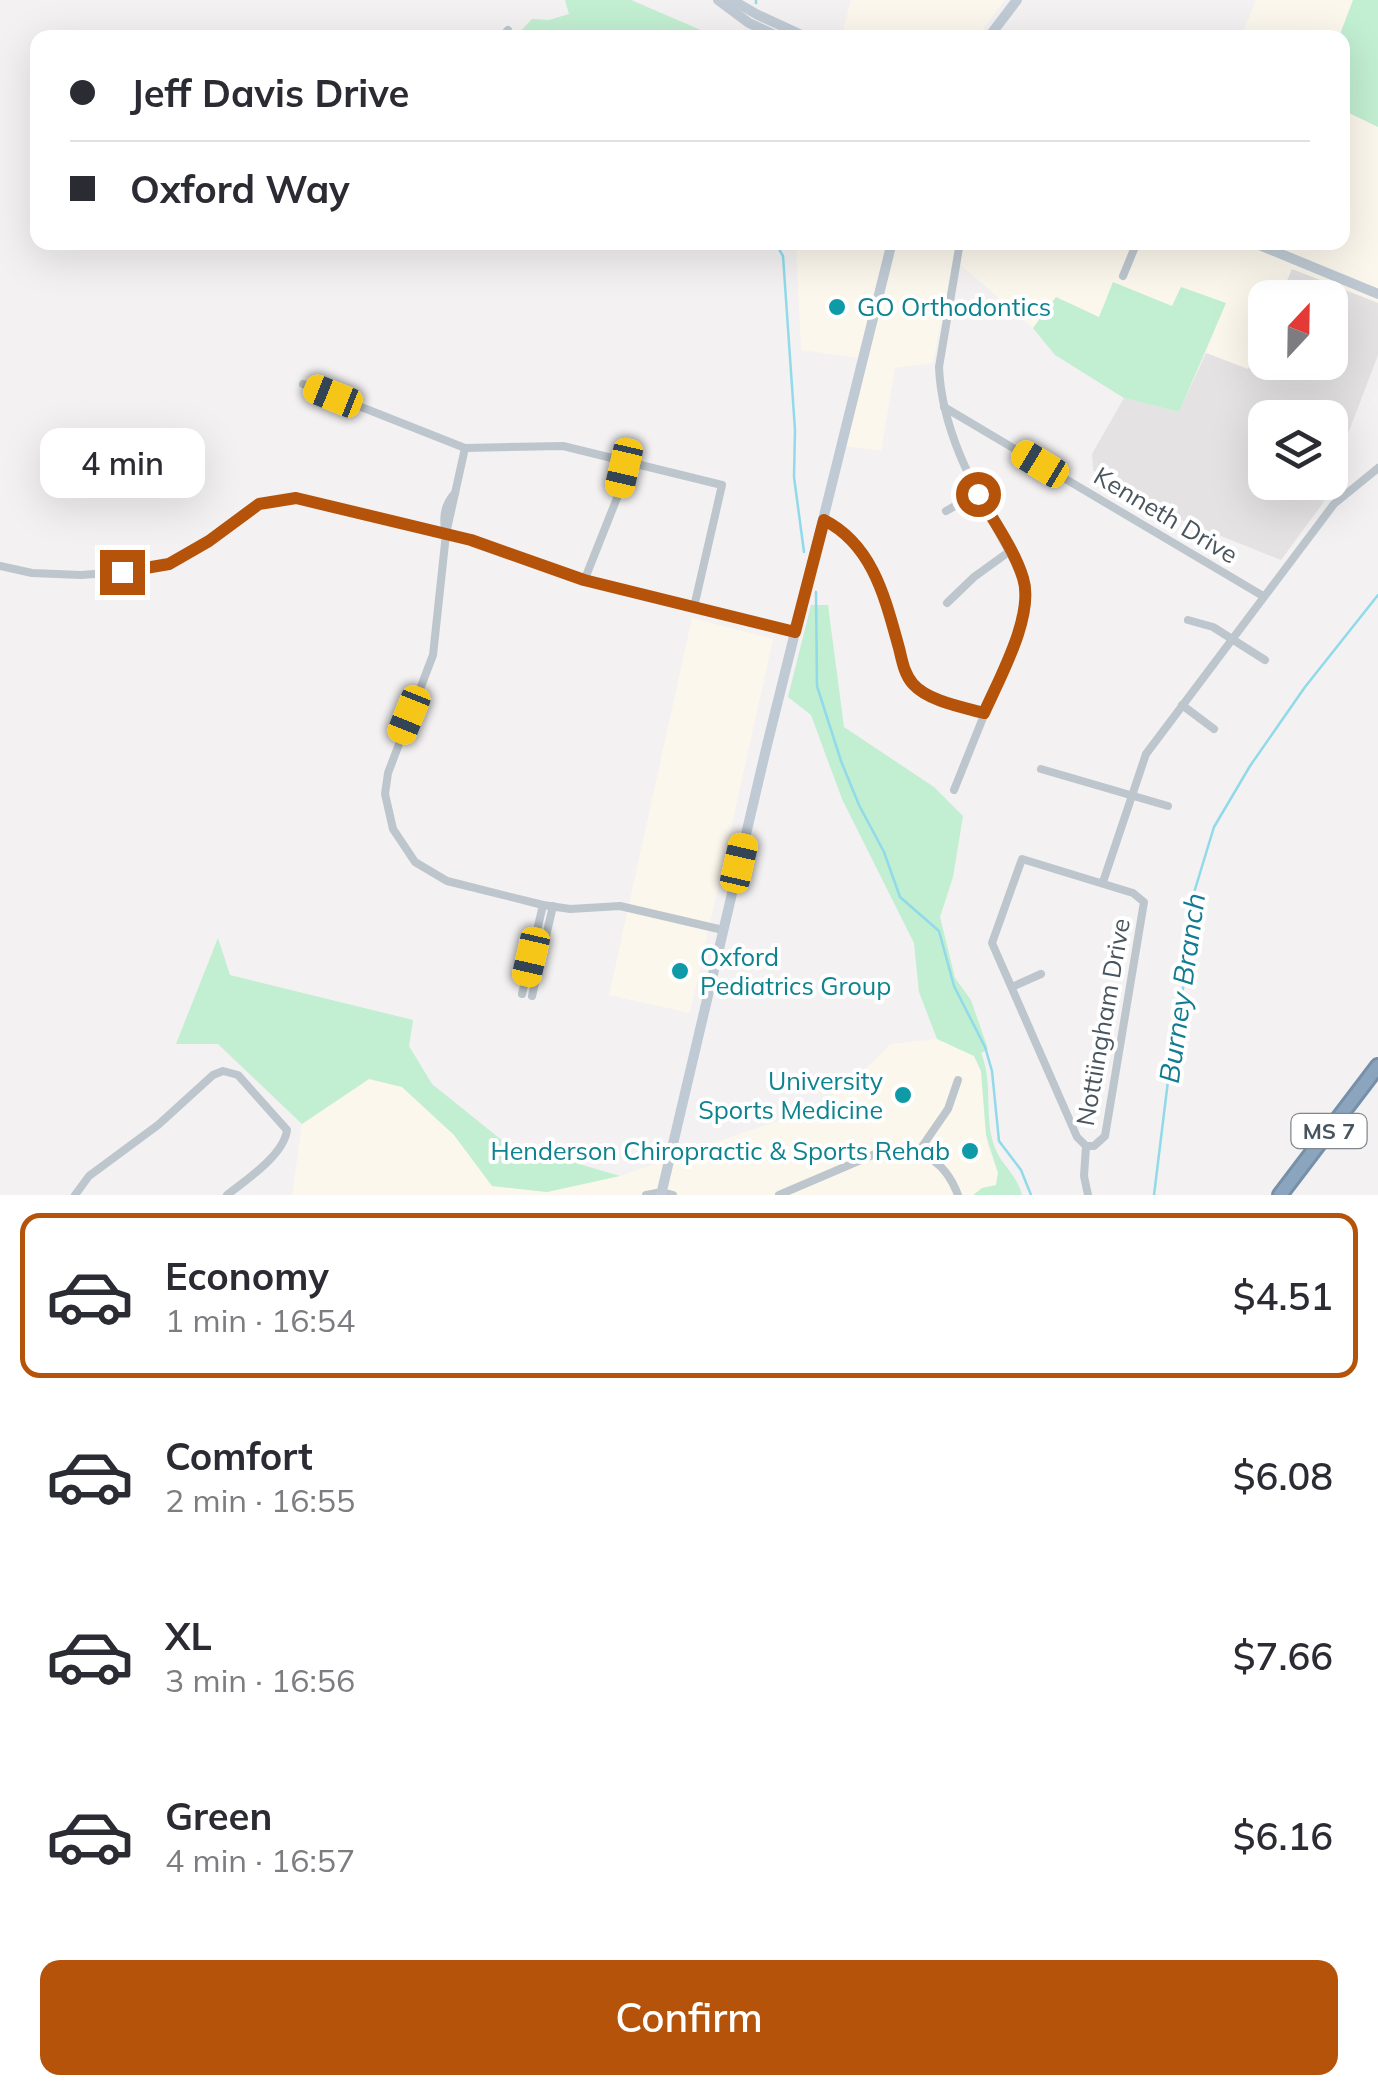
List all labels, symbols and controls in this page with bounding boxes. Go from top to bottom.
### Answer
text: Jeff Davis Drive [130,69,409,117]
text: Oxford Way [130,165,350,213]
north arrow [1248,280,1348,380]
map controls [1248,280,1348,500]
place label: GO Orthodontics [857,291,1051,322]
marker: GO Orthodontics [826,296,848,318]
car [300,371,366,421]
button: layers [1248,400,1348,500]
callout: 4 min [39,427,204,497]
car [603,435,645,501]
car [1007,436,1073,492]
text: 4 min [81,443,164,483]
street label: Kenneth Drive [1089,459,1244,570]
route start [956,472,1001,517]
route end [100,550,145,595]
car [384,682,434,748]
car [718,830,760,896]
water label: Burney Branch [1151,891,1212,1085]
street label: Nottiingham Drive [1069,916,1136,1128]
car [510,924,552,990]
place label: Oxford Pediatrics Group [700,941,891,1001]
marker: Oxford Pediatrics Group [669,960,691,982]
place label: University Sports Medicine [698,1065,883,1125]
marker: University Sports Medicine [892,1084,914,1106]
road number: MS 7 [1292,1114,1366,1148]
place label: Henderson Chiropractic & Sports Rehab [491,1135,950,1166]
marker: Henderson Chiropractic & Sports Rehab [959,1140,981,1162]
icon: car [45,1251,135,1341]
text: Economy [165,1252,329,1300]
text: $4.51 [1233,1272,1333,1320]
text: 1 min · 16:54 [165,1300,355,1340]
icon: car [45,1431,135,1521]
text: Comfort [165,1432,313,1480]
text: $6.08 [1233,1452,1333,1500]
text: 2 min · 16:55 [165,1480,355,1520]
icon: car [45,1611,135,1701]
text: XL [165,1612,212,1660]
text: $7.66 [1233,1632,1333,1680]
text: 3 min · 16:56 [165,1660,355,1700]
icon: car [45,1791,135,1881]
text: Green [165,1792,272,1840]
text: $6.16 [1233,1812,1333,1860]
text: 4 min · 16:57 [165,1840,355,1880]
button: Confirm [40,1960,1338,2075]

